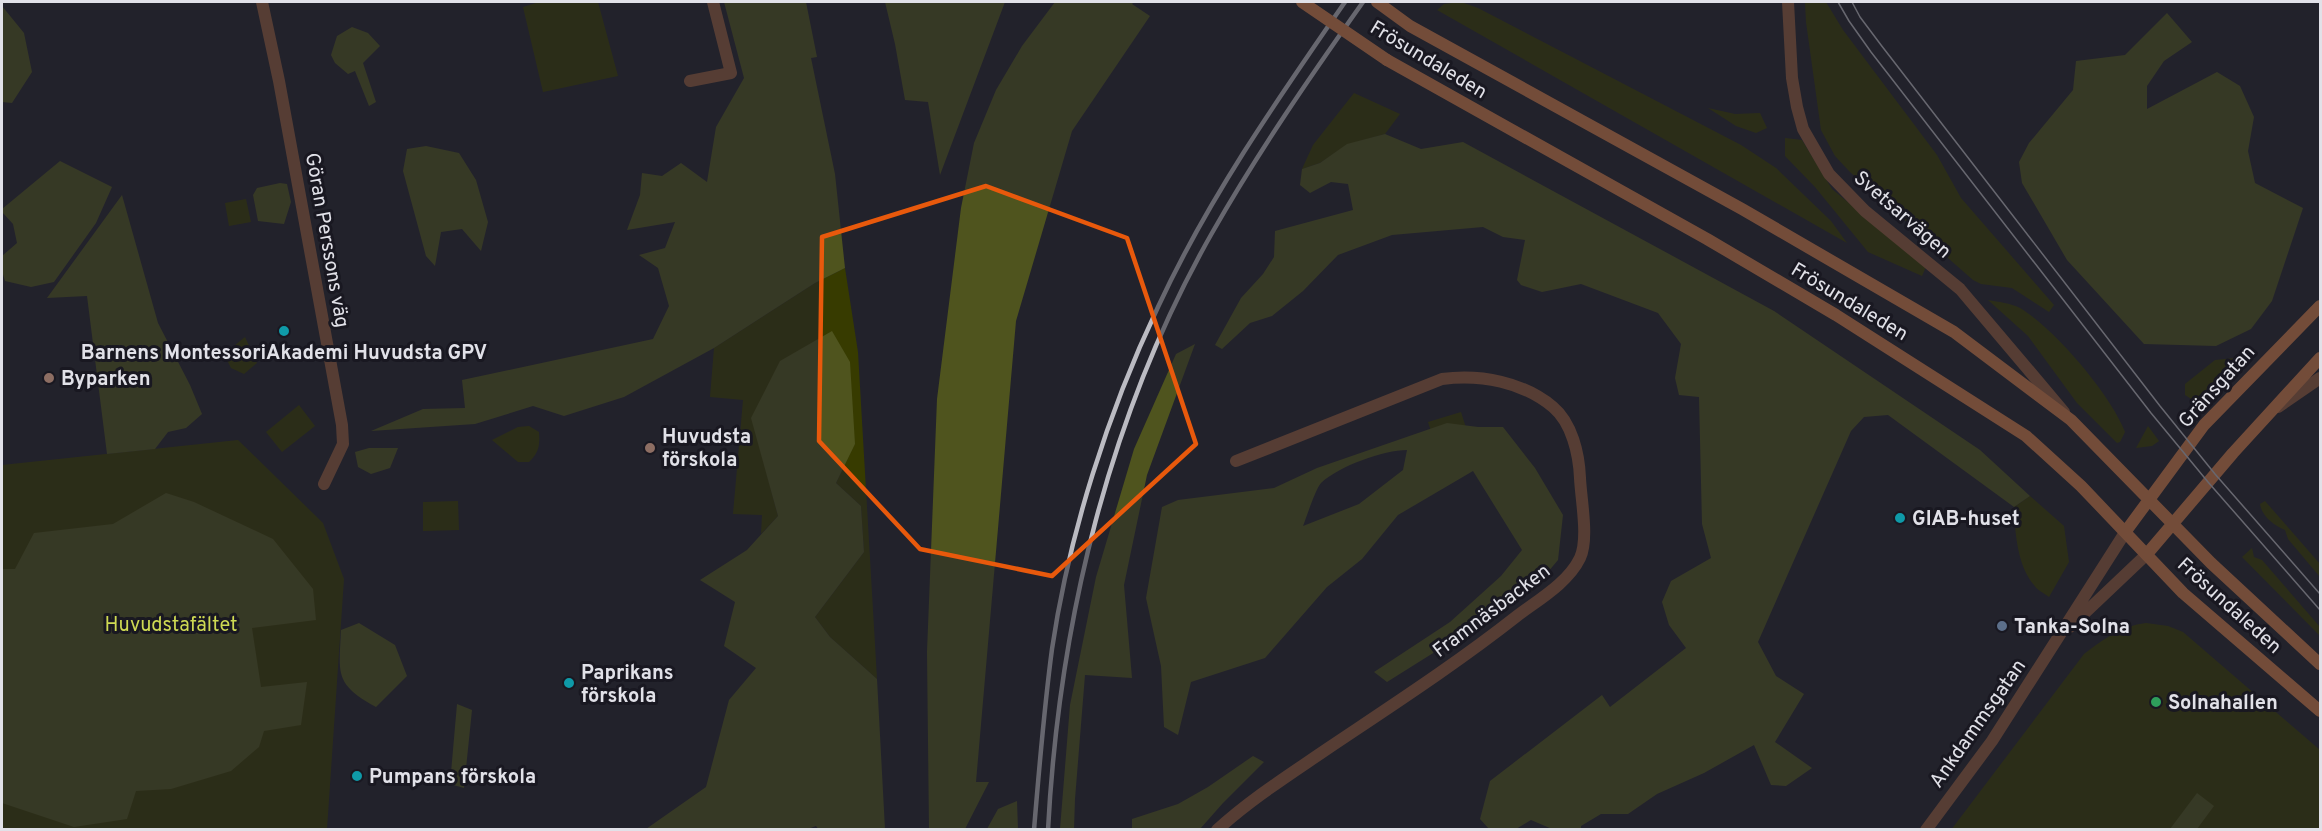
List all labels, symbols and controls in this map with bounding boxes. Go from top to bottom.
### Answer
street label: Frösundaleden [1365,16,1491,106]
street label: Göran Perssons väg [298,151,354,330]
street label: Svetsarvägen [1847,166,1956,265]
street label: Frösundaleden [1786,258,1912,348]
marker: Barnens MontessoriAkademi Huvudsta GPV [277,324,291,338]
street label: Gränsgatan [2173,340,2262,434]
place label: Barnens MontessoriAkademi Huvudsta GPV [81,341,487,367]
place label: Byparken [61,367,151,393]
marker: Byparken [42,371,56,385]
place label: Huvudsta förskola [662,425,751,474]
marker: Huvudsta förskola [643,441,657,455]
place label: GIAB-huset [1912,507,2020,533]
marker: GIAB-huset [1893,511,1907,525]
street label: Frösundaleden [2171,553,2286,660]
street label: Framnäsbacken [1428,559,1556,664]
park label: Huvudstafältet [105,613,238,639]
place label: Tanka-Solna [2014,615,2130,641]
marker: Tanka-Solna [1995,619,2009,633]
street label: Ankdammsgatan [1925,655,2033,794]
place label: Paprikans förskola [581,661,674,710]
marker: Paprikans förskola [562,676,576,690]
place label: Solnahallen [2168,691,2278,717]
marker: Solnahallen [2149,695,2163,709]
place label: Pumpans förskola [369,765,536,791]
marker: Pumpans förskola [350,769,364,783]

